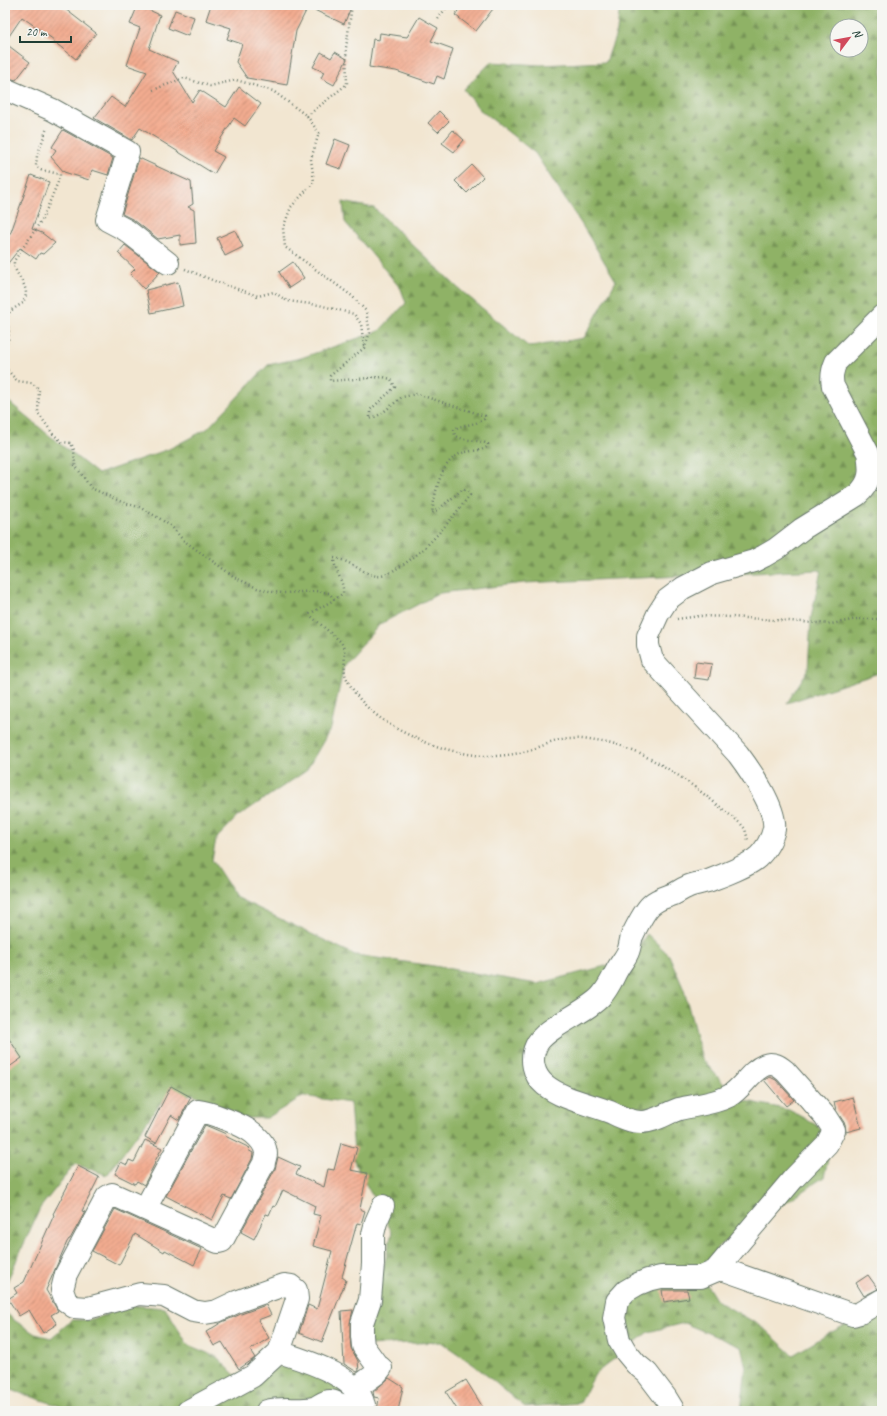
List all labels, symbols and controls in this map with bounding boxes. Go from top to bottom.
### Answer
scale bar [20,18,71,44]
north arrow [829,18,869,58]
text: 20 m [26,24,48,40]
text: N [850,26,866,41]

